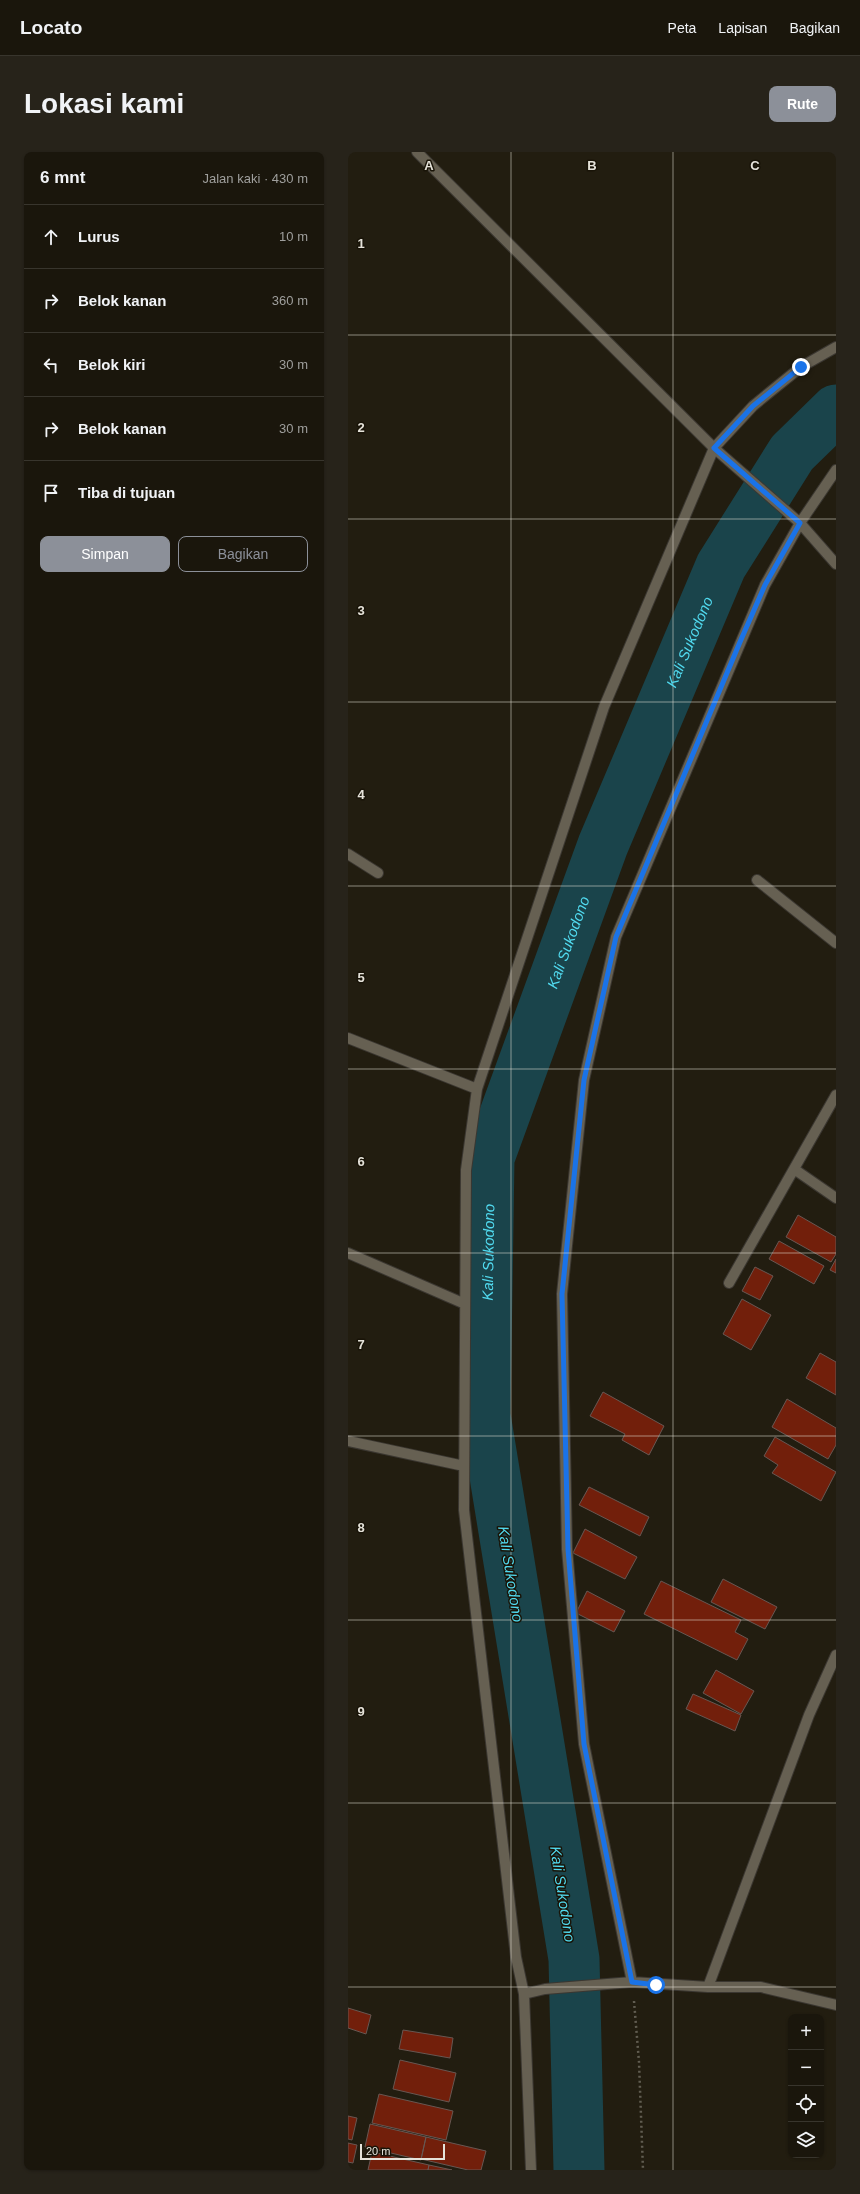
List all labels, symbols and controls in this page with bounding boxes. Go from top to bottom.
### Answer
text: Locato [20,17,82,38]
text: Peta [668,20,696,36]
text: Lapisan [718,20,767,36]
text: Bagikan [789,20,840,36]
button: Rute [769,86,836,122]
text: Lokasi kami [24,88,184,119]
text: A [424,158,434,173]
text: B [587,158,597,173]
text: C [750,158,760,173]
text: 6 mnt [40,168,85,187]
text: Jalan kaki · 430 m [203,171,308,186]
icon: ahead [40,226,62,248]
text: Lurus [78,228,120,245]
text: 10 m [279,229,308,244]
text: 1 [357,236,365,251]
icon: right [40,290,62,312]
text: Belok kanan [78,292,166,309]
text: 360 m [272,293,308,308]
icon: left [40,354,62,376]
text: Belok kiri [78,356,146,373]
text: 30 m [279,357,308,372]
route end [792,358,810,376]
icon: right [40,418,62,440]
text: Belok kanan [78,420,166,437]
text: 2 [357,420,365,435]
text: 30 m [279,421,308,436]
icon: arrive [40,482,62,504]
text: Tiba di tujuan [78,484,175,501]
button: Simpan [40,536,170,572]
button: Bagikan [178,536,308,572]
water label: Kali Sukodono [662,594,716,690]
text: 3 [357,603,365,618]
text: 4 [357,787,365,802]
water label: Kali Sukodono [543,894,592,991]
text: 5 [357,970,365,985]
text: 6 [357,1154,365,1169]
water label: Kali Sukodono [478,1204,497,1301]
text: 7 [357,1337,365,1352]
text: 8 [357,1520,365,1535]
water label: Kali Sukodono [495,1525,527,1623]
text: 9 [357,1704,365,1719]
water label: Kali Sukodono [547,1845,579,1943]
route start [647,1976,665,1994]
map controls [788,2014,824,2158]
button: + [788,2014,824,2050]
button: − [788,2050,824,2086]
button: locate [788,2086,824,2122]
button: layers [788,2122,824,2158]
scale bar [360,2142,445,2161]
text: 20 m [366,2145,390,2157]

